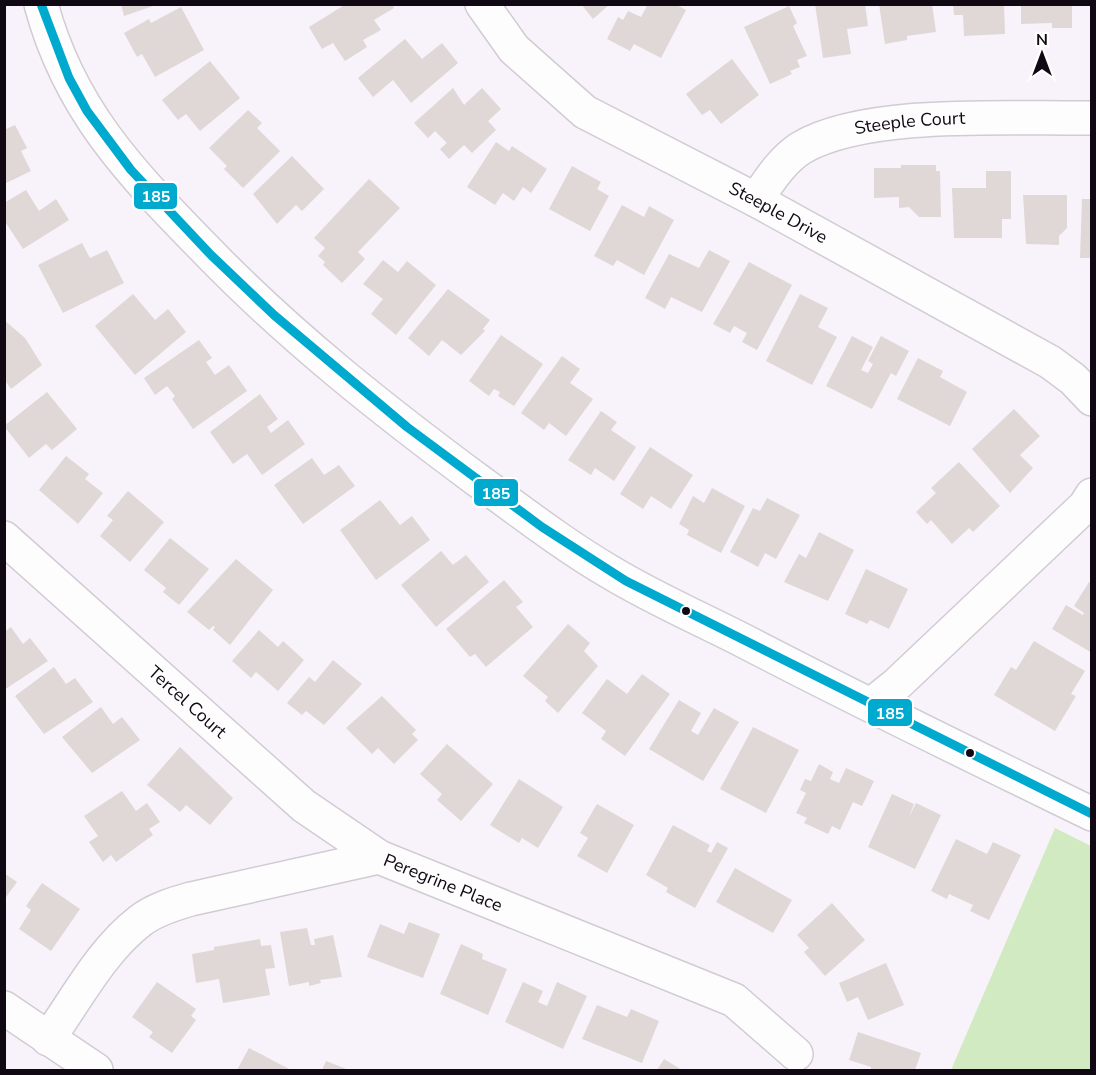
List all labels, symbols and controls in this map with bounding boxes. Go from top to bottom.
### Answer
north arrow [1012,24,1072,84]
text: N [1036,29,1048,51]
street label: Steeple Court [852,106,966,141]
street label: Steeple Drive [725,176,832,249]
line badge: 185 [133,182,178,210]
text: 185 [142,186,170,208]
line badge: 185 [473,478,519,507]
text: 185 [482,483,510,505]
unlabelled marker [680,605,692,617]
street label: Tercel Court [143,660,232,744]
line badge: 185 [867,698,913,727]
text: 185 [876,703,904,725]
unlabelled marker [964,747,976,759]
street label: Peregrine Place [380,848,506,917]

